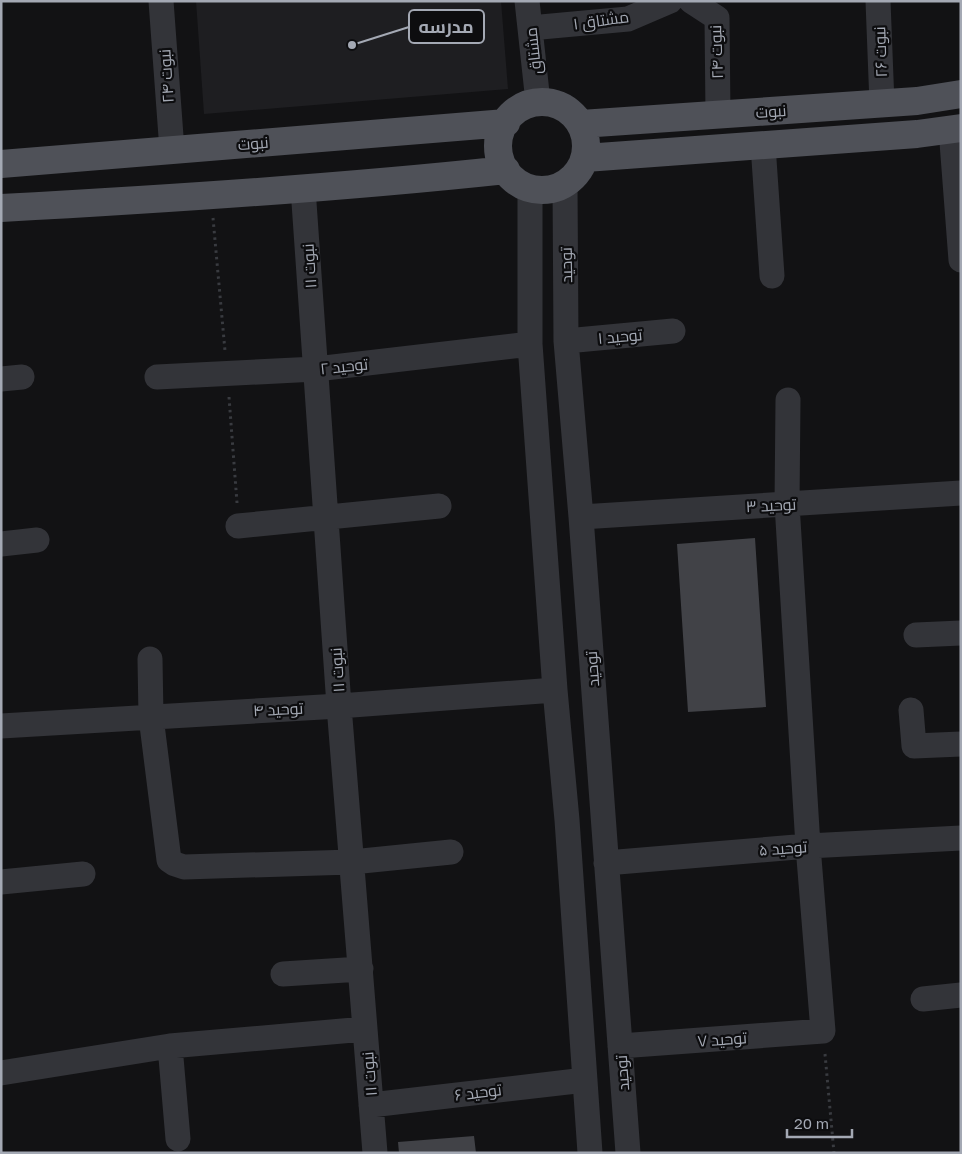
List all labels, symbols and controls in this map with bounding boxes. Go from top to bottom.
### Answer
street label: مشتاق ۱ [572,6,630,35]
callout: مدرسه [409,10,484,43]
text: مدرسه [418,15,474,37]
street label: نبوت ۲۴ [705,25,727,79]
street label: مشتاق [521,26,546,76]
street label: نبوت ۲۶ [869,26,891,78]
street label: نبوت ۲۴ [154,48,178,104]
street label: نبوت [755,100,787,122]
street label: نبوت [237,132,269,154]
street label: نبوت ۱۱ [297,243,321,289]
street label: توحید [556,246,576,283]
street label: توحید ۱ [597,324,644,348]
street label: توحید ۲ [319,353,370,378]
street label: توحید ۳ [745,494,797,516]
street label: نبوت ۱۱ [325,647,349,693]
street label: توحید [581,650,603,687]
street label: توحید ۴ [252,698,304,720]
street label: توحید ۵ [758,836,809,860]
street label: توحید ۷ [697,1027,748,1051]
street label: نبوت ۱۱ [357,1051,381,1097]
street label: توحید [611,1054,633,1091]
street label: توحید ۶ [453,1079,503,1105]
scale bar [787,1106,852,1138]
text: 20 m [794,1114,829,1132]

